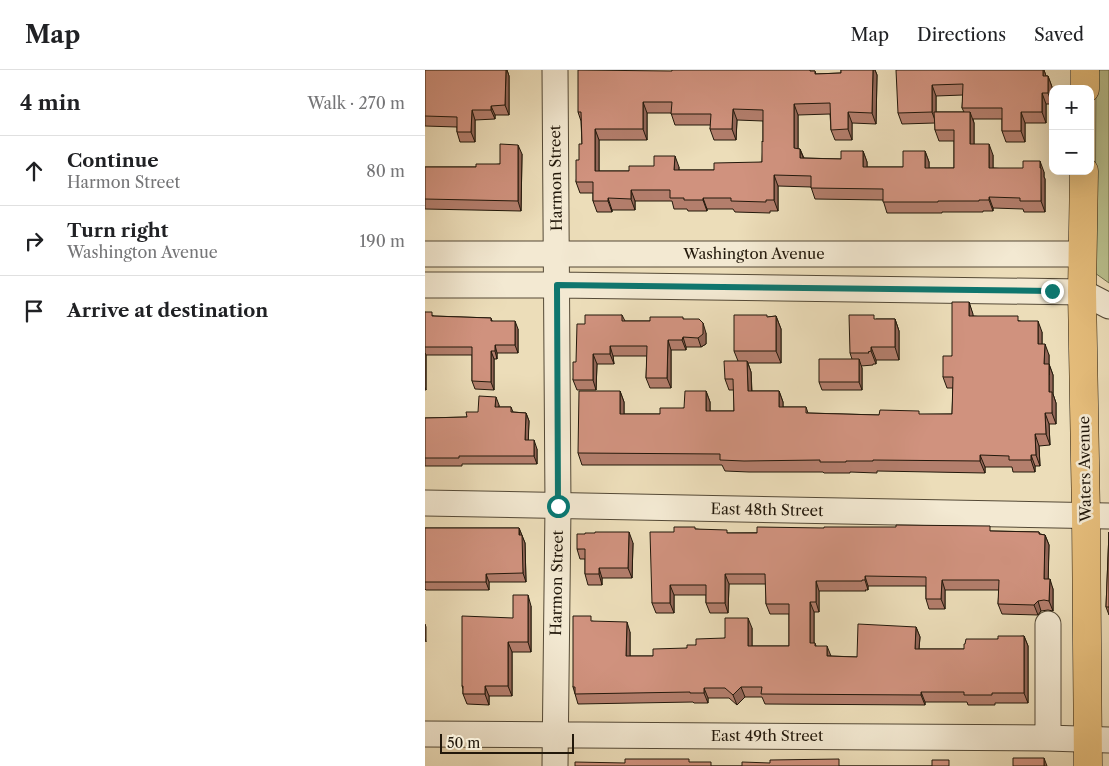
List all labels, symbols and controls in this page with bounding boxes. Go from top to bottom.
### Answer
text: Map [25,20,80,49]
text: Map [850,24,889,46]
text: Directions [917,24,1006,46]
text: Saved [1034,24,1084,46]
map controls [1049,85,1094,175]
button: + [1049,85,1094,130]
text: 4 min [20,90,81,115]
text: Walk · 270 m [307,93,405,113]
street label: Harmon Street [545,124,566,231]
button: − [1049,130,1094,175]
text: Continue [67,149,159,172]
icon: ahead [20,157,48,185]
text: 80 m [366,161,405,181]
text: Harmon Street [67,172,180,192]
text: Turn right [67,219,168,242]
icon: right [20,227,48,255]
text: 190 m [360,231,405,251]
text: Washington Avenue [67,242,218,262]
street label: Washington Avenue [682,244,825,263]
route end [1041,280,1064,303]
icon: arrive [20,297,48,325]
text: Arrive at destination [67,299,268,322]
street label: Waters Avenue [1074,416,1095,523]
route start [547,495,570,518]
street label: East 48th Street [710,499,824,520]
street label: Harmon Street [546,529,567,636]
street label: East 49th Street [711,726,824,745]
scale bar [440,731,574,754]
text: 50 m [447,734,480,752]

